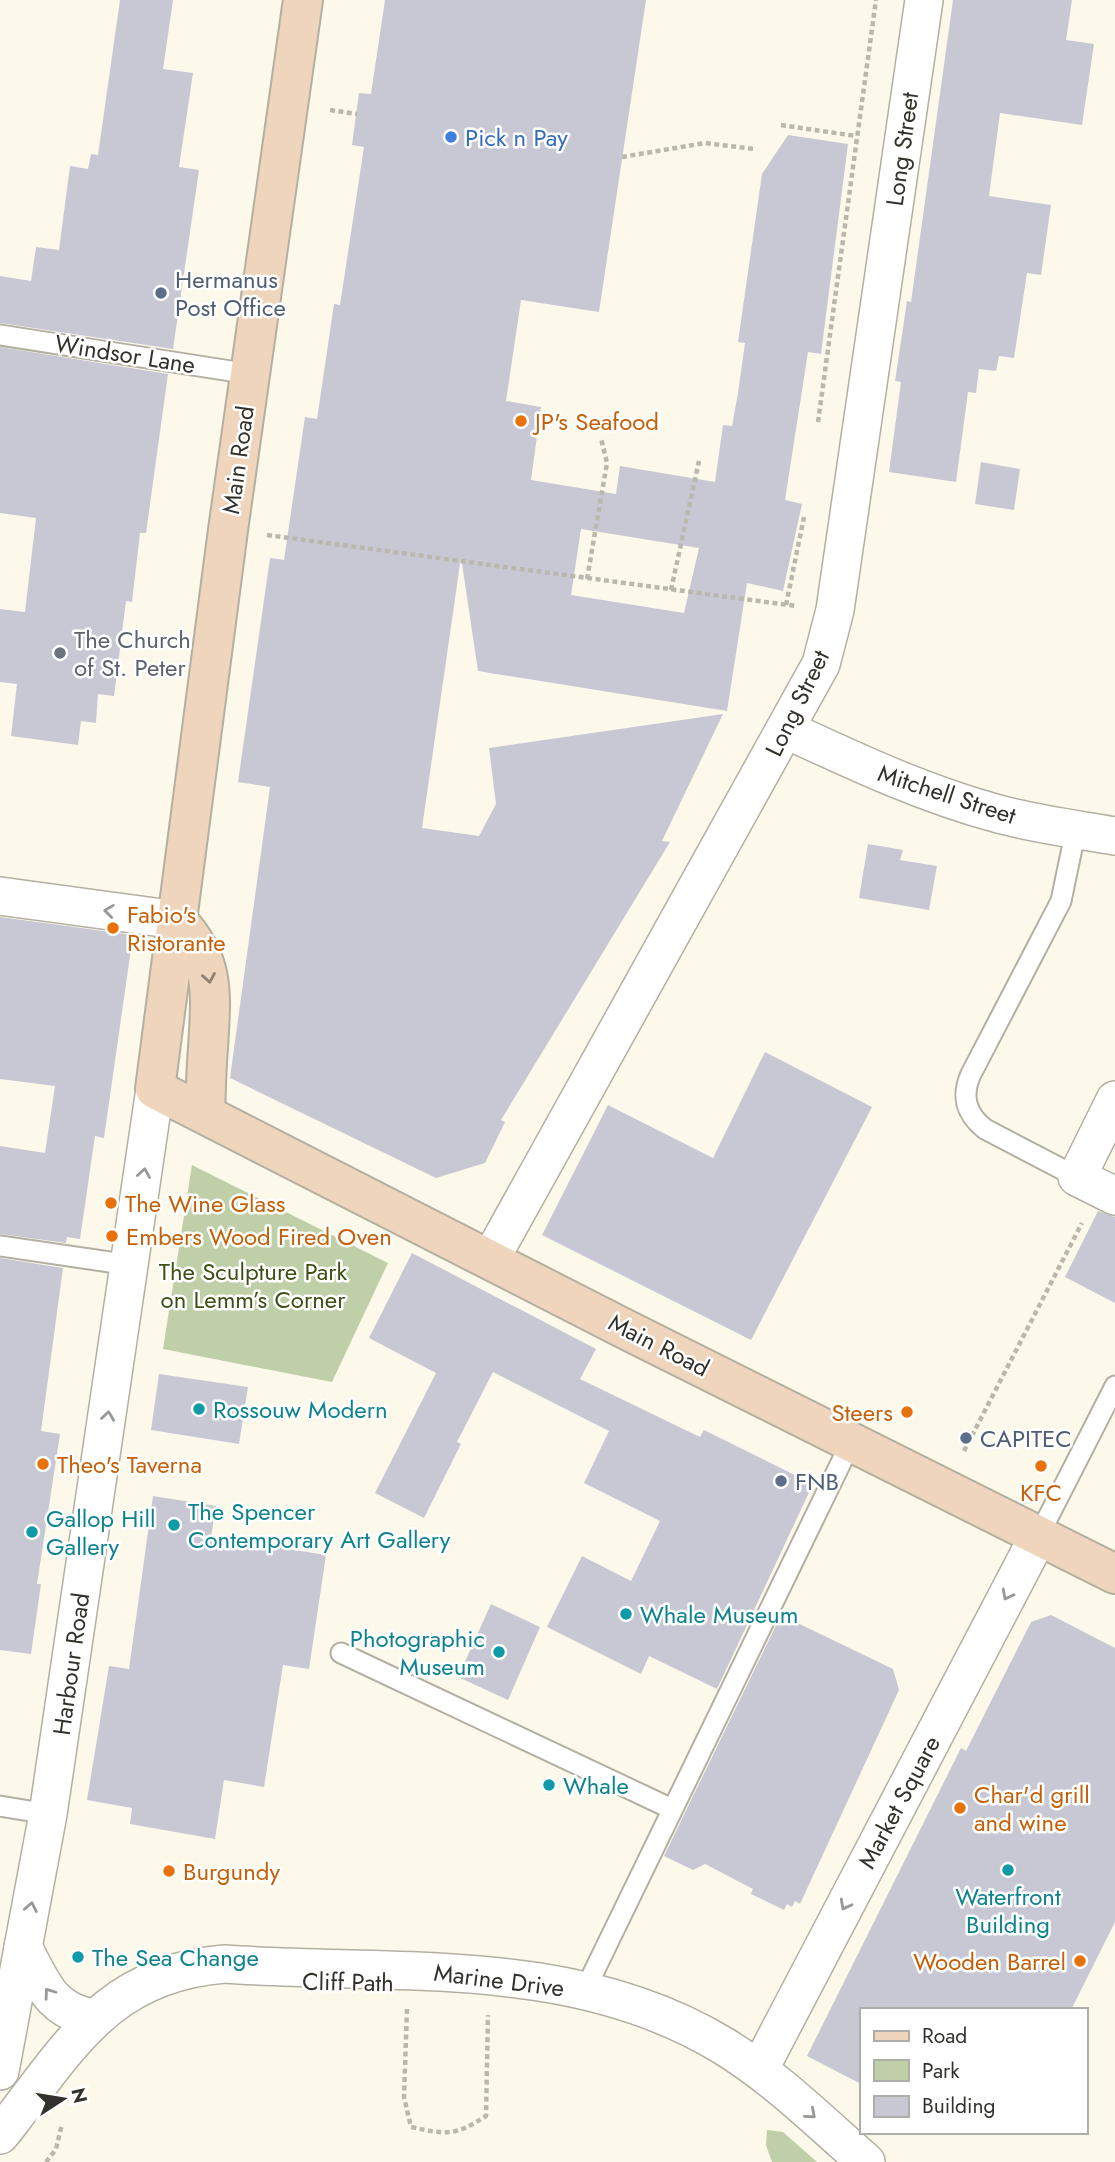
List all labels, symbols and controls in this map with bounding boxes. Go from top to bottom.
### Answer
street label: Long Street [877,90,927,208]
place label: Pick n Pay [465,120,568,155]
marker: Pick n Pay [443,129,459,145]
place label: Hermanus Post Office [175,262,286,325]
marker: Hermanus Post Office [153,285,169,301]
street label: Windsor Lane [52,326,198,382]
street label: Main Road [213,404,263,516]
place label: JP's Seafood [532,404,659,439]
marker: JP's Seafood [513,413,529,429]
place label: The Church of St. Peter [74,622,191,685]
street label: Long Street [756,644,838,762]
marker: The Church of St. Peter [52,645,68,661]
street label: Mitchell Street [873,755,1021,833]
place label: Fabio's Ristorante [127,897,226,960]
one-way arrow [104,903,115,918]
marker: Fabio's Ristorante [105,920,121,936]
one-way arrow [201,972,216,984]
one-way arrow [136,1167,151,1179]
place label: The Wine Glass [125,1186,286,1221]
marker: The Wine Glass [103,1195,119,1211]
place label: Embers Wood Fired Oven [126,1219,392,1254]
marker: Embers Wood Fired Oven [104,1228,120,1244]
park label: The Sculpture Park on Lemm’s Corner [159,1254,348,1317]
street label: Main Road [603,1305,715,1385]
place label: Rossouw Modern [213,1392,388,1427]
place label: Steers [831,1395,893,1430]
marker: Rossouw Modern [191,1401,207,1417]
marker: Steers [899,1404,915,1420]
one-way arrow [100,1410,115,1422]
place label: CAPITEC [980,1421,1072,1456]
marker: CAPITEC [958,1430,974,1446]
place label: Theo's Taverna [57,1447,202,1482]
marker: Theo's Taverna [35,1456,51,1472]
marker: KFC [1033,1458,1049,1474]
place label: FNB [795,1464,839,1499]
marker: FNB [773,1473,789,1489]
place label: KFC [1020,1475,1062,1510]
place label: The Spencer Contemporary Art Gallery [188,1494,451,1557]
place label: Gallop Hill Gallery [46,1501,156,1564]
marker: The Spencer Contemporary Art Gallery [166,1517,182,1533]
marker: Gallop Hill Gallery [24,1524,40,1540]
one-way arrow [1002,1588,1015,1600]
street label: Harbour Road [44,1590,98,1738]
place label: Whale Museum [640,1597,798,1632]
marker: Whale Museum [618,1606,634,1622]
place label: Photographic Museum [350,1621,485,1684]
marker: Photographic Museum [491,1644,507,1660]
street label: Market Square [849,1729,949,1875]
place label: Whale [563,1768,629,1803]
marker: Whale [541,1777,557,1793]
place label: Char'd grill and wine [974,1777,1090,1840]
marker: Char'd grill and wine [952,1800,968,1816]
place label: Burgundy [183,1854,280,1889]
marker: Waterfront Building [1000,1862,1016,1878]
marker: Burgundy [161,1863,177,1879]
place label: Waterfront Building [955,1879,1061,1942]
one-way arrow [840,1898,853,1911]
one-way arrow [22,1901,37,1913]
place label: The Sea Change [92,1940,259,1975]
place label: Wooden Barrel [913,1944,1066,1979]
marker: The Sea Change [70,1949,86,1965]
marker: Wooden Barrel [1072,1953,1088,1969]
street label: Marine Drive [432,1955,566,2005]
street label: Cliff Path [302,1964,394,2000]
one-way arrow [45,1988,58,2001]
legend [860,2008,1087,2134]
text: Road [922,2021,967,2051]
text: Park [922,2056,960,2086]
north arrow [28,2064,98,2134]
text: N [64,2085,94,2106]
text: Building [922,2091,995,2121]
one-way arrow [803,2106,816,2118]

